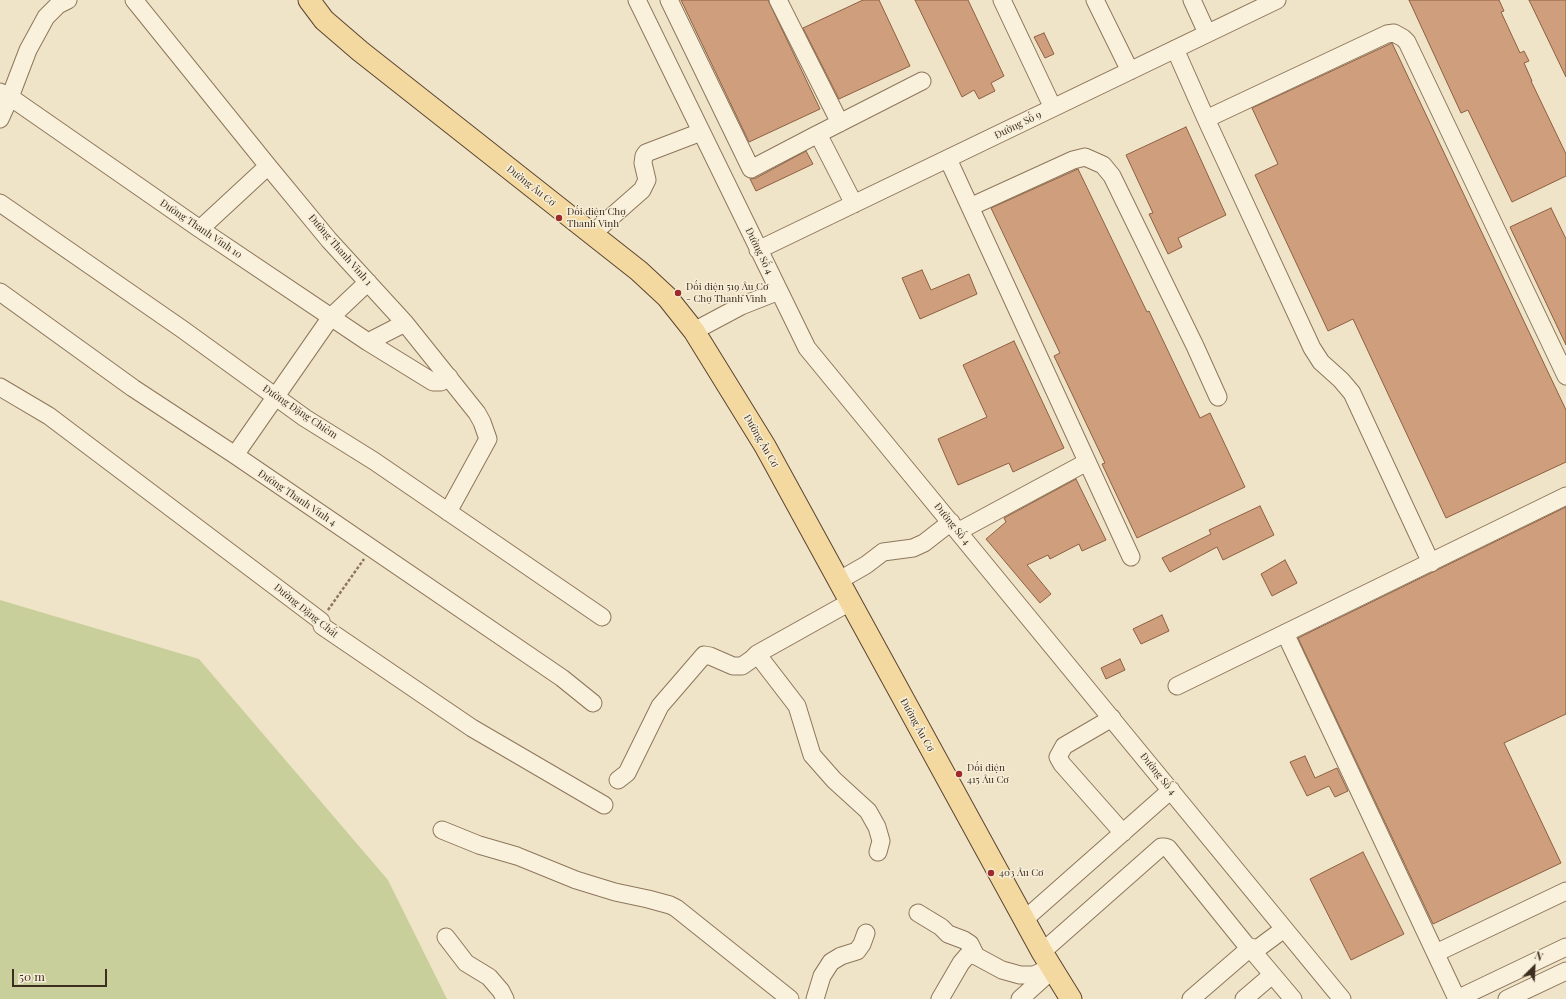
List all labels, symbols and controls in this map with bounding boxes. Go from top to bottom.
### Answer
street label: Đường Số 9 [993,109,1043,141]
street label: Đường Âu Cơ [504,163,558,209]
street label: Đường Thanh Vinh 10 [158,197,244,261]
place label: Đối diện Chợ Thanh Vinh [567,206,626,230]
street label: Đường Thanh Vinh 1 [306,212,374,288]
marker: Đối diện Chợ Thanh Vinh [554,213,564,223]
street label: Đường Số 4 [743,226,775,276]
place label: Đối diện 519 Âu Cơ - Chợ Thanh Vinh [686,281,768,304]
marker: Đối diện 519 Âu Cơ - Chợ Thanh Vinh [673,288,683,298]
street label: Đường Đặng Chiêm [260,383,340,441]
street label: Đường Âu Cơ [741,413,781,469]
street label: Đường Thanh Vinh 4 [256,467,338,529]
street label: Đường Số 4 [931,501,973,547]
street label: Đường Đặng Chất [271,581,341,641]
street label: Đường Âu Cơ [897,696,937,754]
street label: Đường Số 4 [1137,751,1179,797]
place label: Đối diện 415 Âu Cơ [967,762,1009,786]
marker: Đối diện 415 Âu Cơ [954,769,964,779]
place label: 403 Âu Cơ [999,867,1044,879]
marker: 403 Âu Cơ [986,868,996,878]
north arrow [1514,947,1554,987]
text: N [1532,947,1546,964]
scale bar [14,961,109,987]
text: 50 m [19,968,45,984]

